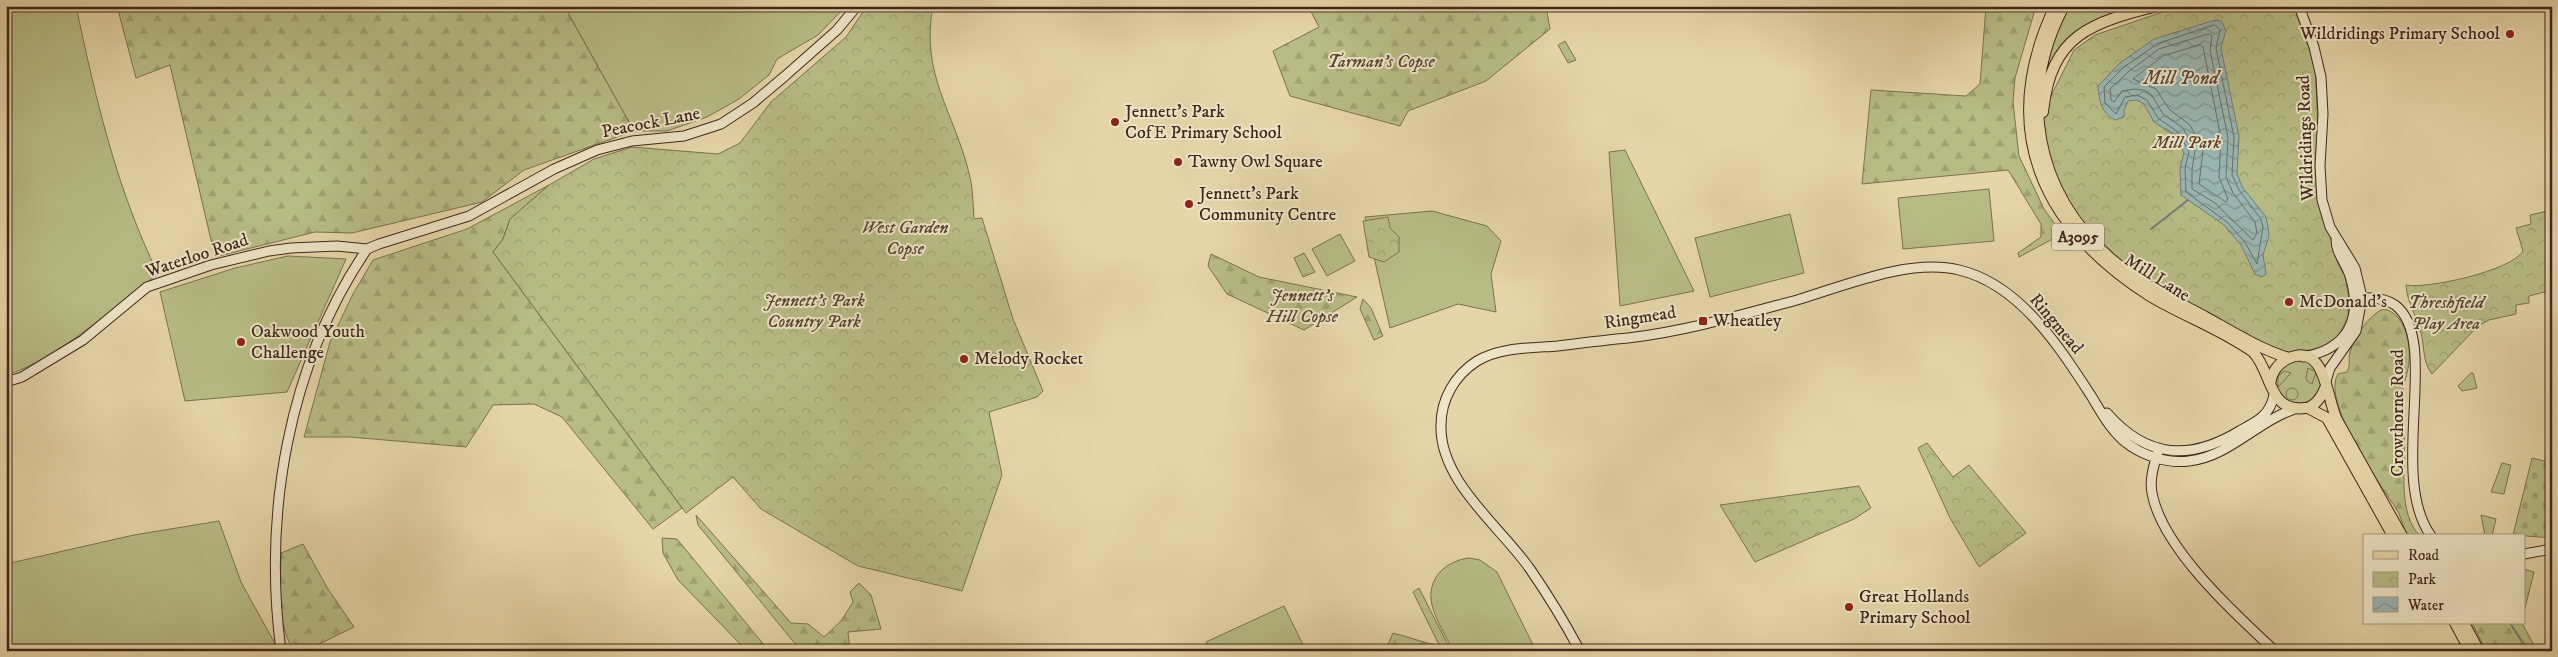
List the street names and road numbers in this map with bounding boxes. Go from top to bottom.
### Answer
street label: Wildridings Road [2293,75,2319,202]
street label: Peacock Lane [600,103,702,143]
road number: A3095 [2052,223,2104,250]
street label: Waterloo Road [142,229,251,283]
street label: Mill Lane [2120,249,2194,307]
street label: Ringmead [2024,289,2088,359]
street label: Ringmead [1603,301,1677,335]
street label: Crowthorne Road [2387,349,2409,477]

